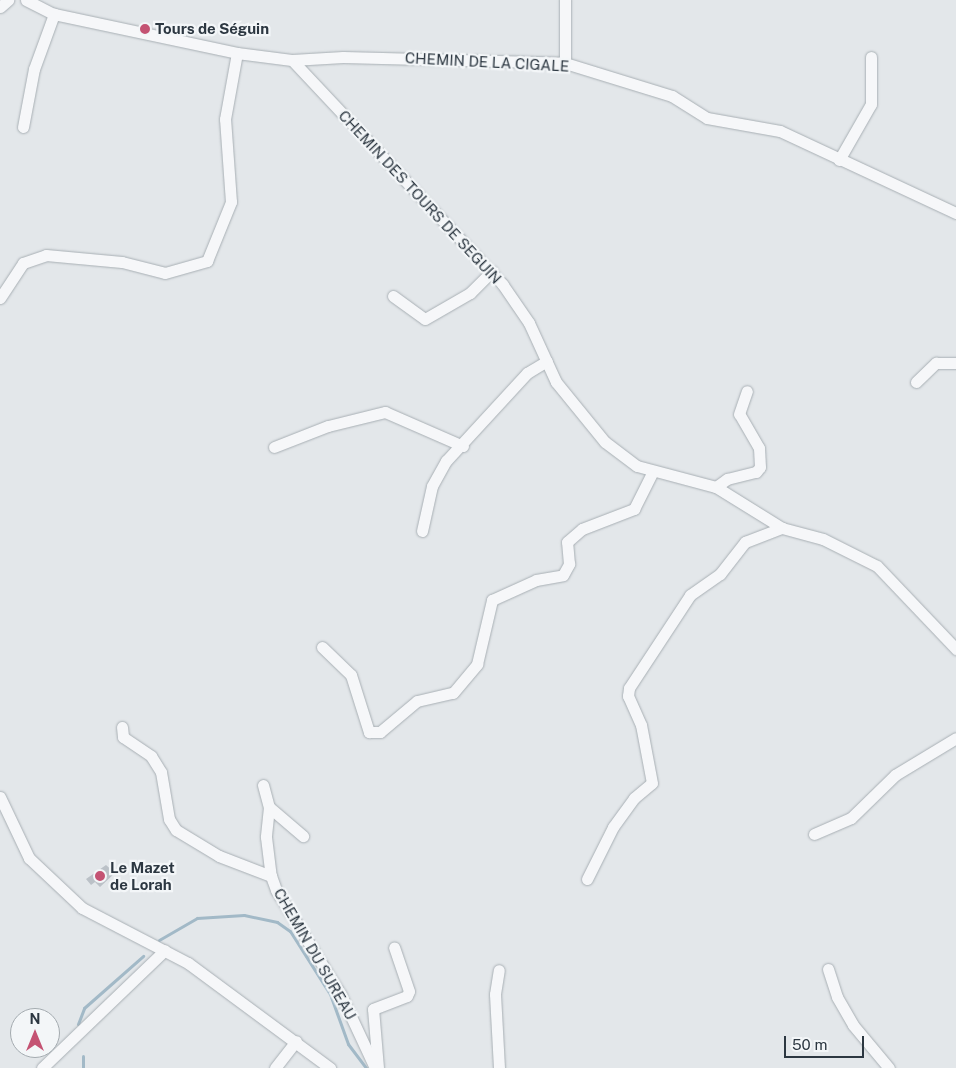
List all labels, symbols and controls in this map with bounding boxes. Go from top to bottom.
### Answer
place label: Tours de Séguin [155,20,269,38]
marker: Tours de Séguin [139,23,151,35]
street label: CHEMIN DE LA CIGALE [404,49,570,75]
street label: CHEMIN DES TOURS DE SEGUIN [335,107,505,287]
place label: Le Mazet de Lorah [110,858,175,893]
marker: Le Mazet de Lorah [94,870,106,882]
street label: CHEMIN DU SUREAU [270,885,360,1023]
north arrow [10,1008,60,1058]
text: N [30,1011,40,1027]
scale bar [786,1026,866,1058]
text: 50 m [792,1036,827,1053]

